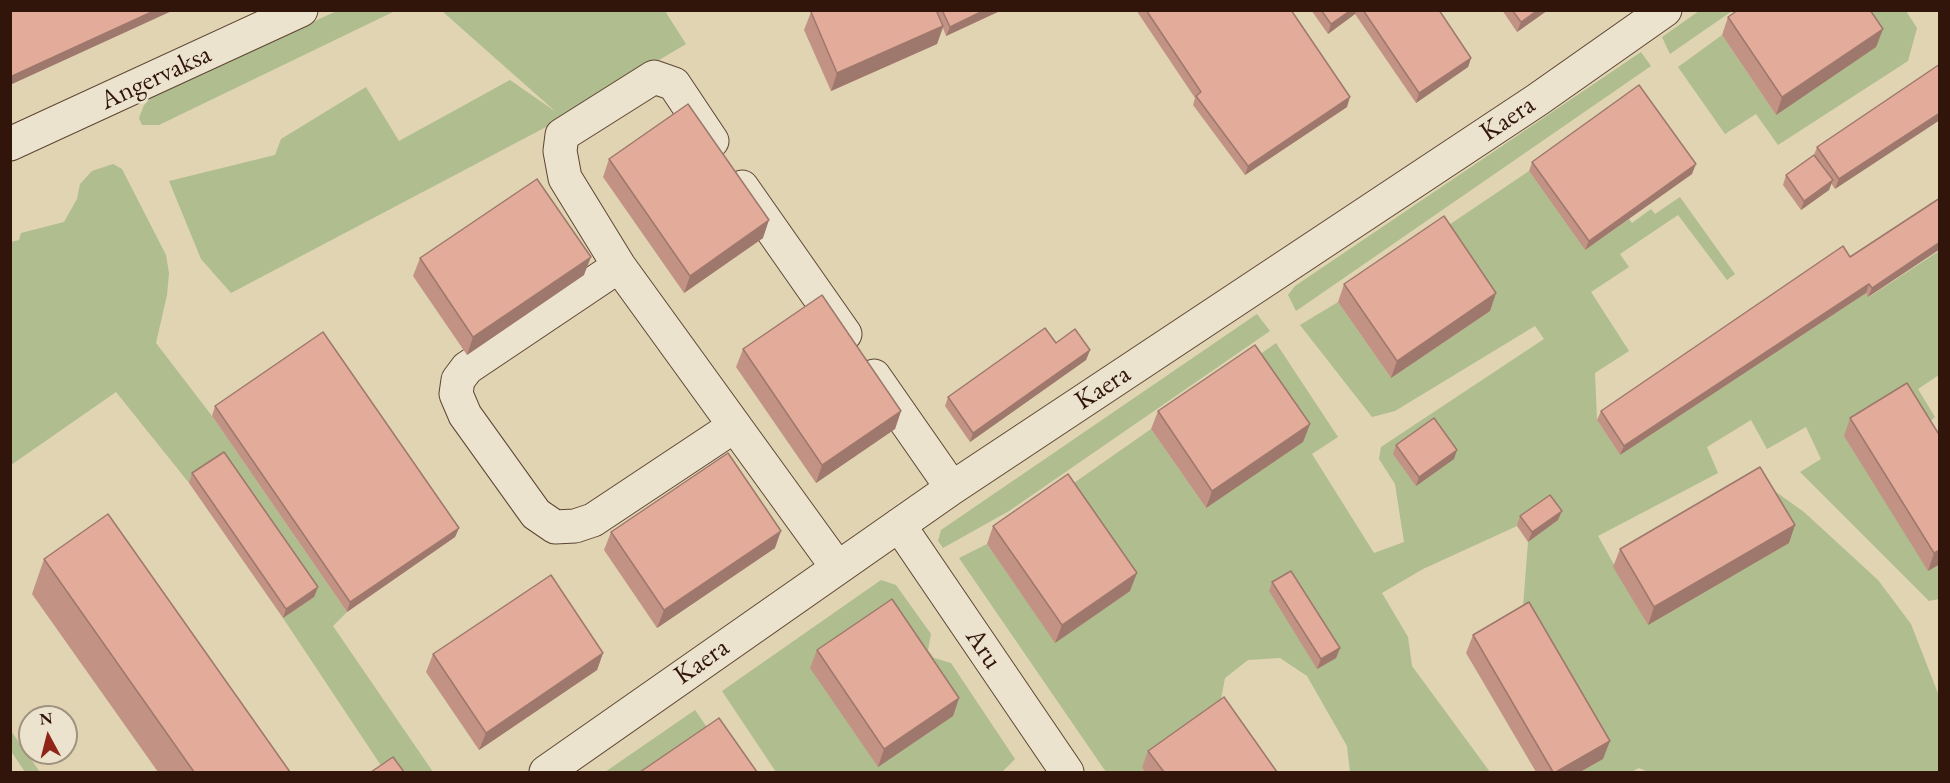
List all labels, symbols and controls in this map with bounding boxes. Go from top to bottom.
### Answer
street label: Angervaksa [95,38,217,118]
street label: Kaera [1474,89,1542,149]
street label: Kaera [1069,358,1137,418]
street label: Aru [958,623,1008,675]
street label: Kaera [668,632,736,692]
north arrow [18,705,78,765]
text: N [38,707,54,730]

